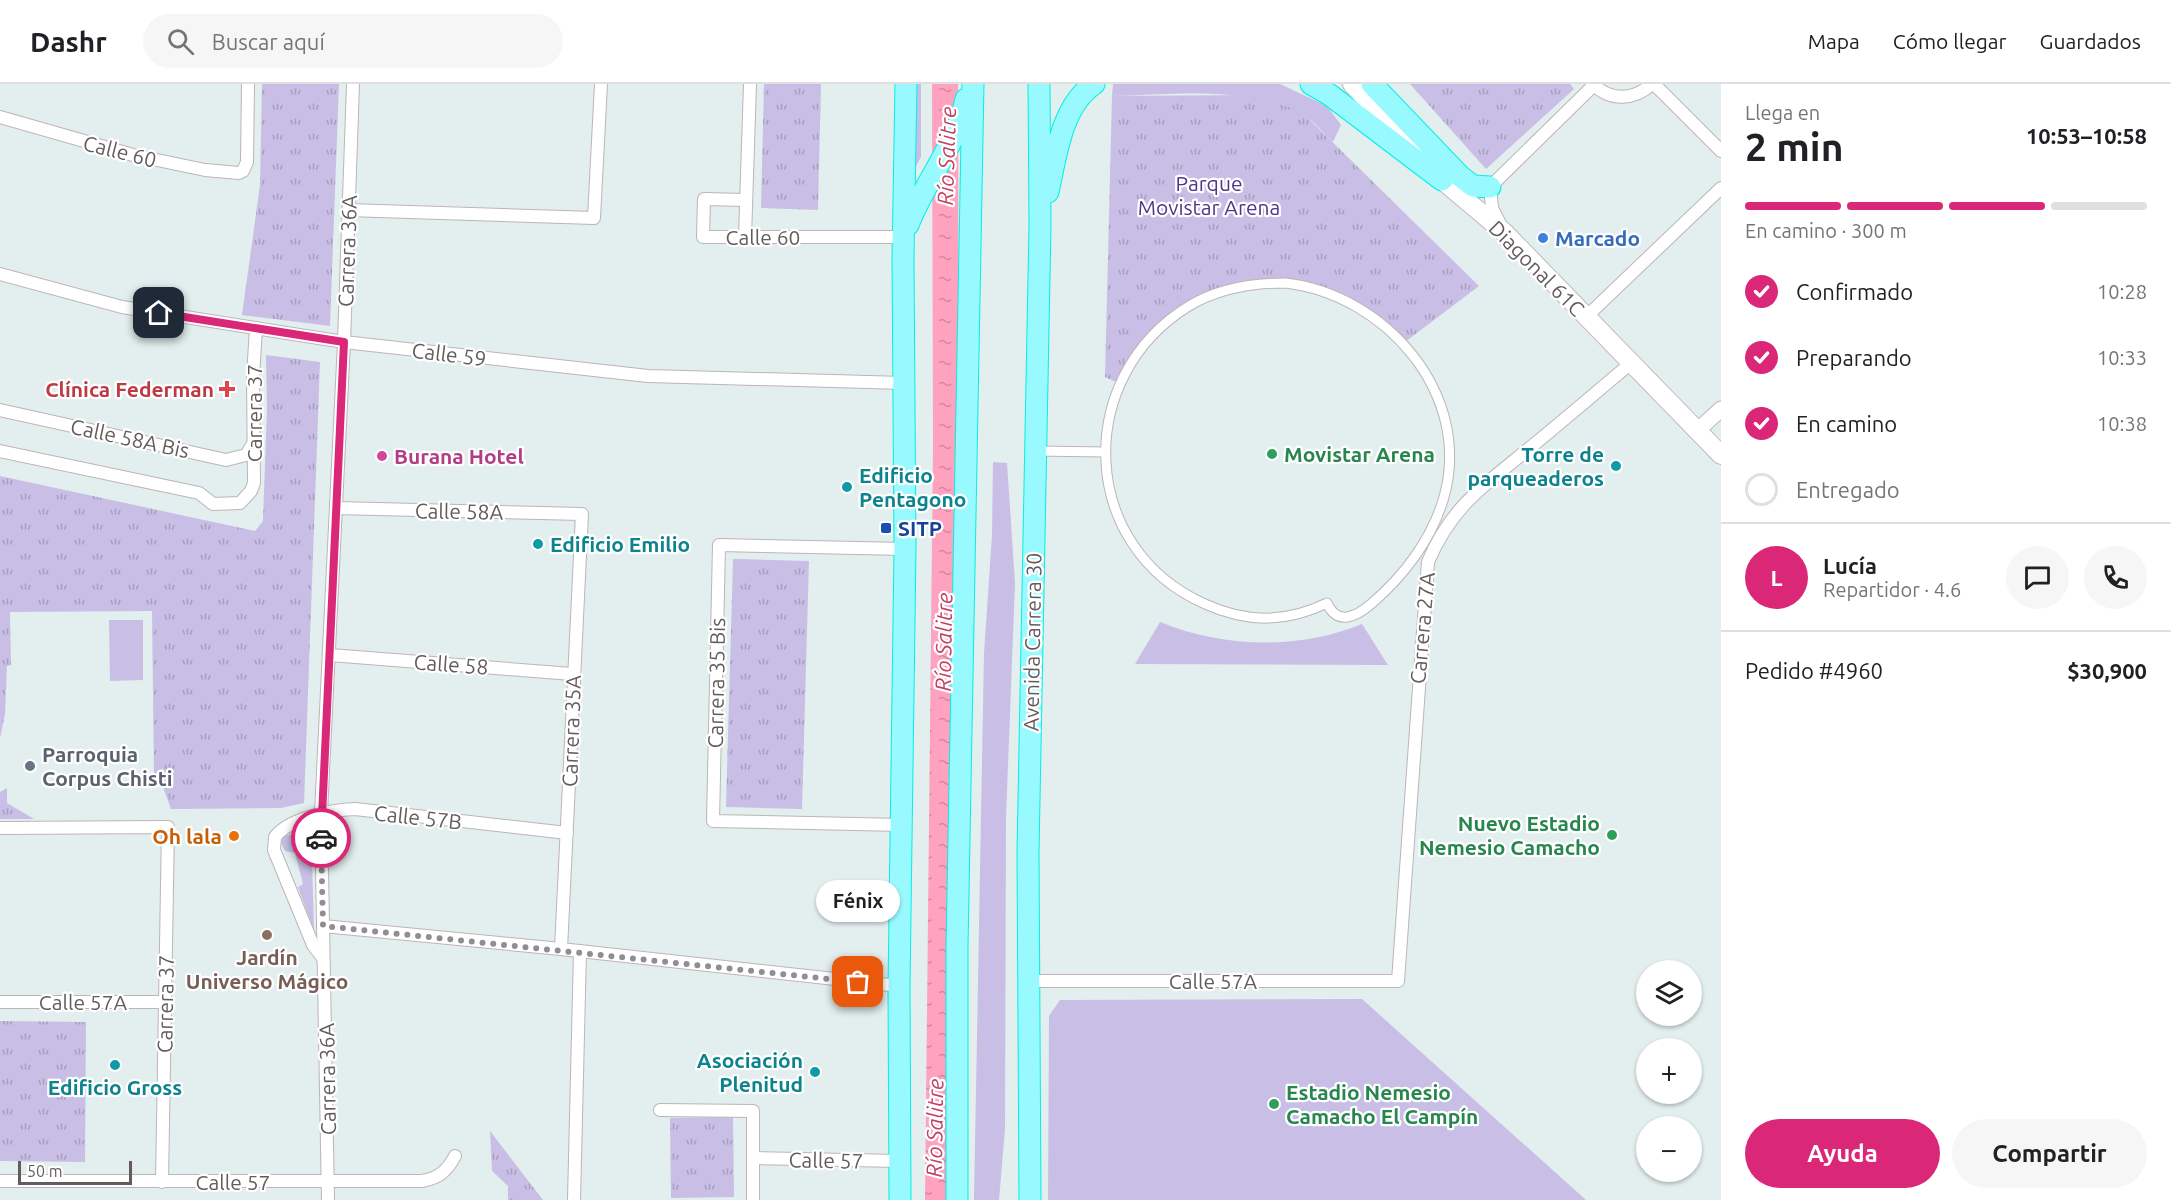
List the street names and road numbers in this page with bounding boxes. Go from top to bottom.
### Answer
street label: Calle 60 [81,130,159,172]
street label: Carrera 36A [333,194,361,307]
street label: Diagonal 61C [1484,215,1590,321]
street label: Calle 60 [726,225,800,249]
street label: Calle 59 [410,338,488,370]
street label: Carrera 37 [242,364,266,462]
street label: Calle 58A Bis [68,414,192,462]
street label: Calle 58A [415,498,504,524]
street label: Avenida Carrera 30 [1018,553,1046,731]
street label: Carrera 27A [1405,571,1439,685]
street label: Carrera 35 Bis [703,617,729,749]
street label: Calle 58 [413,649,489,679]
street label: Carrera 35A [557,674,585,787]
street label: Calle 57B [373,800,463,834]
street label: Carrera 37 [152,955,178,1053]
street label: Calle 57A [1169,969,1258,993]
street label: Calle 57A [39,990,128,1014]
street label: Carrera 36A [314,1022,340,1135]
street label: Calle 57 [788,1147,864,1173]
street label: Calle 57 [196,1170,270,1194]

